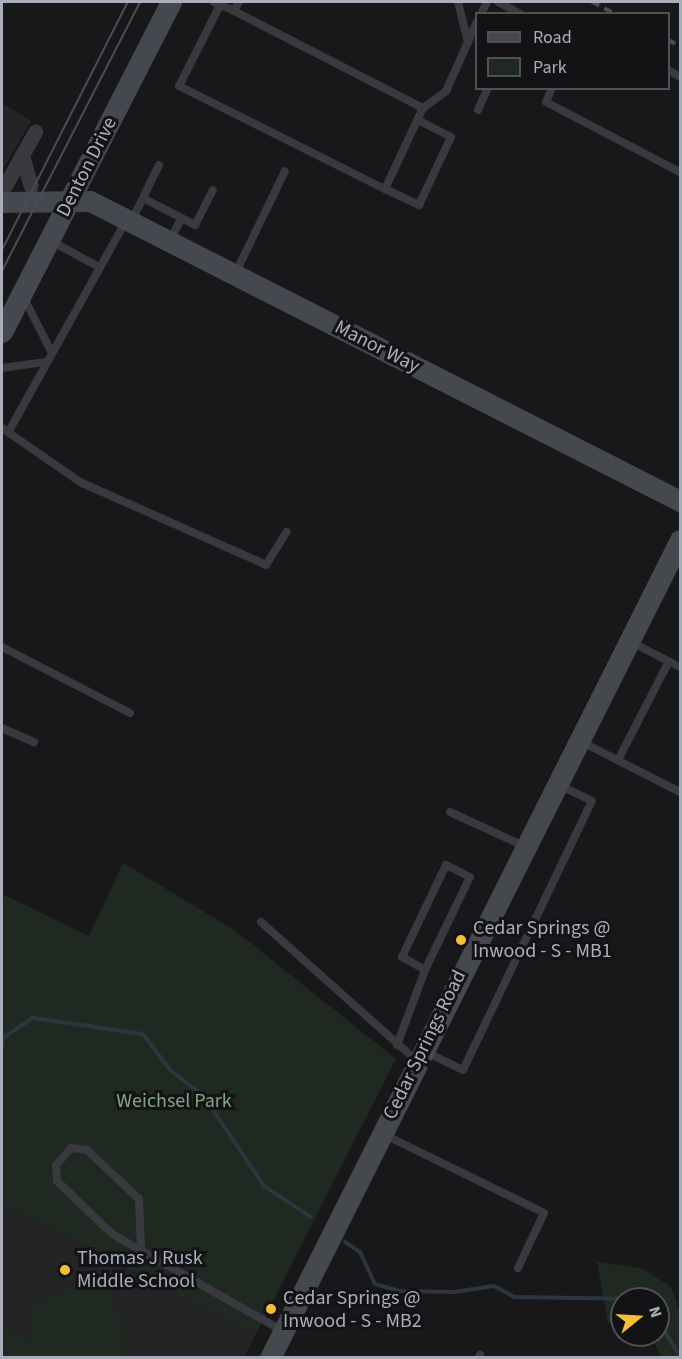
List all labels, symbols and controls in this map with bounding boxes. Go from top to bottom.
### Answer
legend [475,12,670,90]
text: Road [533,25,572,50]
text: Park [533,55,567,80]
street label: Denton Drive [52,113,122,221]
street label: Manor Way [330,315,424,379]
place label: Cedar Springs @ Inwood - S - MB1 [473,916,612,963]
marker: Cedar Springs @ Inwood - S - MB1 [454,933,468,947]
street label: Cedar Springs Road [378,966,472,1124]
park label: Weichsel Park [116,1089,232,1113]
place label: Thomas J Rusk Middle School [77,1246,203,1293]
marker: Thomas J Rusk Middle School [58,1263,72,1277]
place label: Cedar Springs @ Inwood - S - MB2 [283,1286,422,1333]
north arrow [610,1287,670,1347]
marker: Cedar Springs @ Inwood - S - MB2 [264,1302,278,1316]
text: N [643,1304,667,1321]

